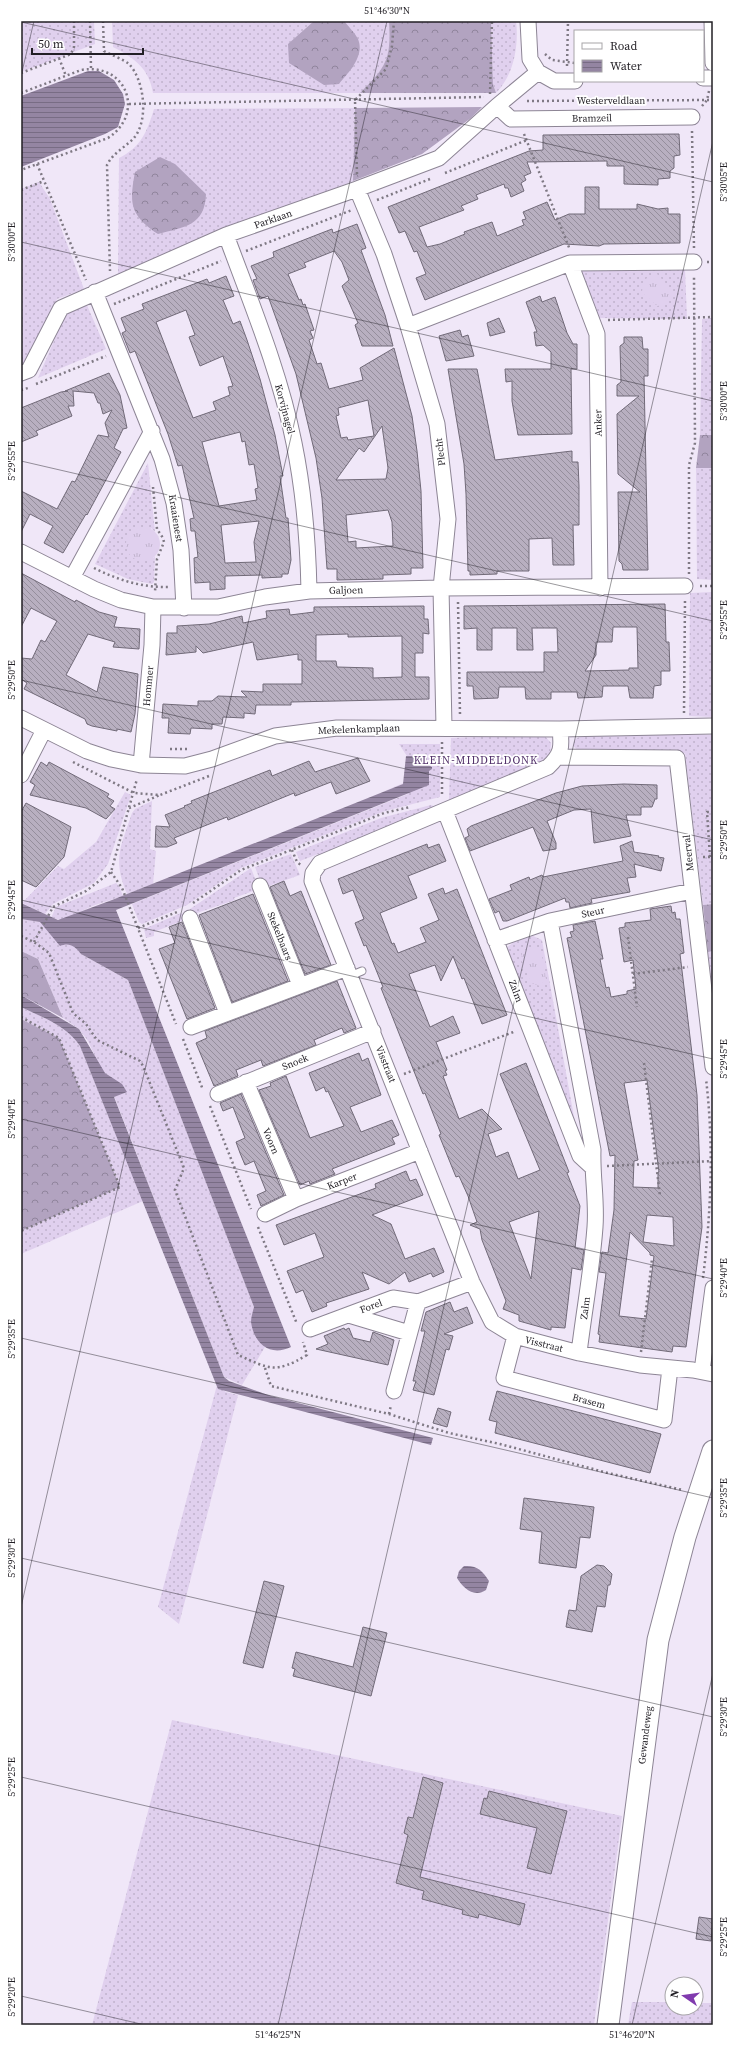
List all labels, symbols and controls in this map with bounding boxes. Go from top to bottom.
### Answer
text: 51°46'30"N [364,4,410,17]
scale bar [32,30,143,56]
legend [574,30,704,82]
text: 50 m [38,36,64,52]
text: Road [610,38,637,54]
text: Water [610,58,642,74]
street label: Westerveldlaan [577,94,645,107]
street label: Bramzeil [572,111,612,125]
text: 5°30'05"E [717,162,730,202]
street label: Parklaan [252,206,294,232]
text: 5°30'00"E [5,222,18,262]
text: 5°30'00"E [717,381,730,421]
street label: Korvijnagel [272,383,298,435]
street label: Anker [591,408,605,437]
street label: Plecht [432,437,448,467]
text: 5°29'55"E [5,441,18,481]
street label: Kraaienest [166,493,186,543]
street label: Galjoen [329,583,363,597]
text: 5°29'55"E [717,600,730,640]
text: 5°29'50"E [5,660,18,700]
street label: Hommer [140,664,156,707]
street label: Mekelenkamplaan [318,721,400,737]
district label: KLEIN-MIDDELDONK [414,753,538,768]
text: 5°29'50"E [717,820,730,860]
street label: Meerval [680,834,696,872]
text: 5°29'45"E [5,880,18,920]
street label: Steur [580,903,607,921]
street label: Stekelbaars [264,910,296,962]
street label: Zalm [506,978,526,1004]
text: 5°29'45"E [717,1039,730,1079]
street label: Visstraat [373,1044,400,1085]
street label: Snoek [280,1051,311,1073]
text: 5°29'40"E [5,1099,18,1139]
street label: Voorn [260,1126,282,1156]
street label: Karper [325,1169,360,1193]
text: 5°29'40"E [717,1258,730,1298]
street label: Forel [358,1296,384,1316]
street label: Zalm [577,1296,593,1320]
text: 5°29'35"E [5,1319,18,1359]
street label: Visstraat [524,1333,565,1355]
street label: Brasem [571,1390,607,1412]
text: 5°29'35"E [717,1478,730,1518]
text: 5°29'30"E [5,1538,18,1578]
text: 5°29'30"E [717,1697,730,1737]
street label: Gewandeweg [635,1705,655,1765]
text: 5°29'25"E [5,1757,18,1797]
text: 5°29'25"E [717,1917,730,1957]
north arrow [664,1976,704,2016]
text: 5°29'20"E [5,1977,18,2017]
text: N [667,1988,683,1999]
text: 51°46'25"N [255,2028,301,2041]
text: 51°46'20"N [609,2028,655,2041]

